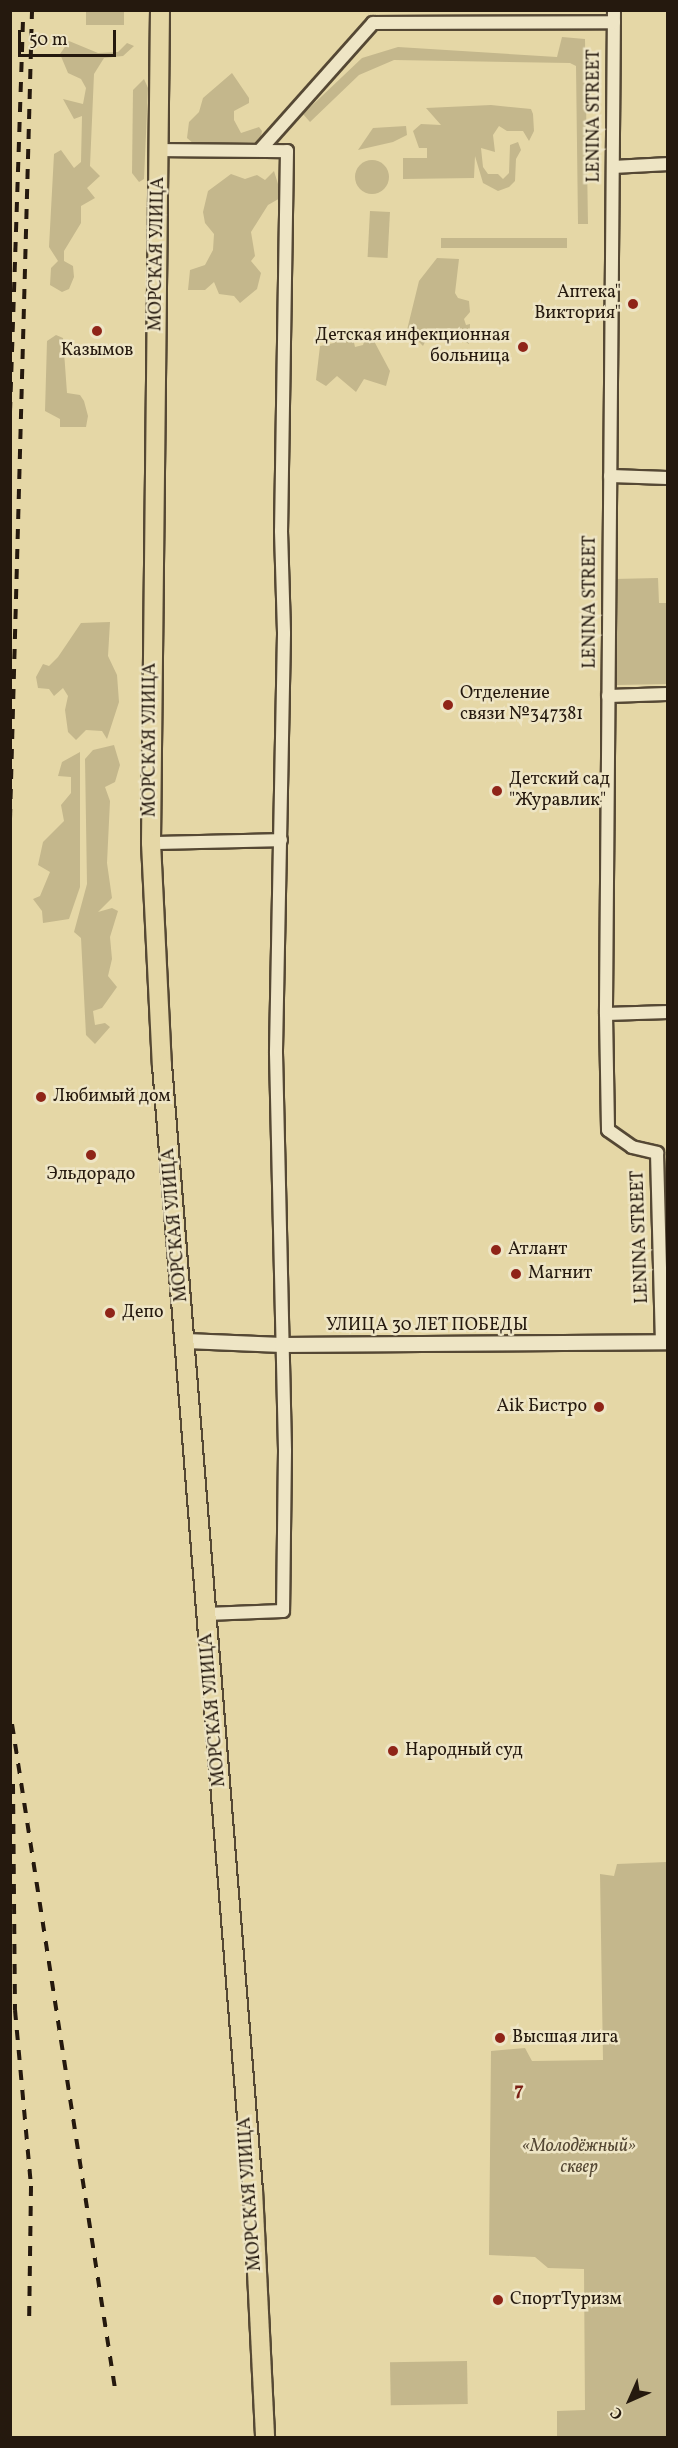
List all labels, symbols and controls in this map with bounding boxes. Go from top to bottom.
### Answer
scale bar [21,18,118,56]
text: 50 m [29,28,68,53]
street label: LENINA STREET [584,49,606,183]
street label: МОРСКАЯ УЛИЦА [146,177,170,331]
place label: Аптека" Виктория" [534,283,621,326]
marker: Аптека" Виктория" [626,297,640,311]
marker: Казымов [90,324,104,338]
place label: Детская инфекционная больница [315,326,510,368]
marker: Детская инфекционная больница [514,338,532,356]
place label: Казымов [61,340,133,362]
street label: LENINA STREET [580,535,602,669]
street label: МОРСКАЯ УЛИЦА [140,663,162,817]
place label: Отделение связи №347381 [460,684,583,726]
marker: Отделение связи №347381 [441,698,455,712]
place label: Детский сад "Журавлик" [509,770,610,812]
marker: Детский сад "Журавлик" [490,784,504,798]
place label: Любимый дом [53,1086,171,1108]
marker: Любимый дом [34,1090,48,1104]
street label: МОРСКАЯ УЛИЦА [159,1147,193,1303]
marker: Эльдорадо [84,1148,98,1162]
place label: Эльдорадо [47,1164,135,1186]
street label: LENINA STREET [628,1170,654,1304]
place label: Атлант [508,1239,567,1261]
marker: Атлант [489,1243,503,1257]
place label: Магнит [528,1263,592,1285]
marker: Магнит [509,1267,523,1281]
place label: Депо [122,1302,164,1324]
marker: Депо [103,1306,117,1320]
street label: УЛИЦА 30 ЛЕТ ПОБЕДЫ [326,1315,528,1337]
place label: Aik Бистро [496,1396,587,1418]
marker: Aik Бистро [592,1400,606,1414]
street label: МОРСКАЯ УЛИЦА [197,1632,231,1788]
place label: Народный суд [405,1740,523,1762]
marker: Народный суд [386,1744,400,1758]
place label: Высшая лига [512,2027,618,2049]
marker: Высшая лига [493,2031,507,2045]
district label: 7 [514,2078,524,2102]
street label: МОРСКАЯ УЛИЦА [235,2116,267,2272]
park label: «Молодёжный» сквер [522,2137,636,2180]
place label: СпортТуризм [510,2289,622,2311]
marker: СпортТуризм [491,2293,505,2307]
north arrow [600,2370,660,2430]
text: С [606,2401,629,2424]

